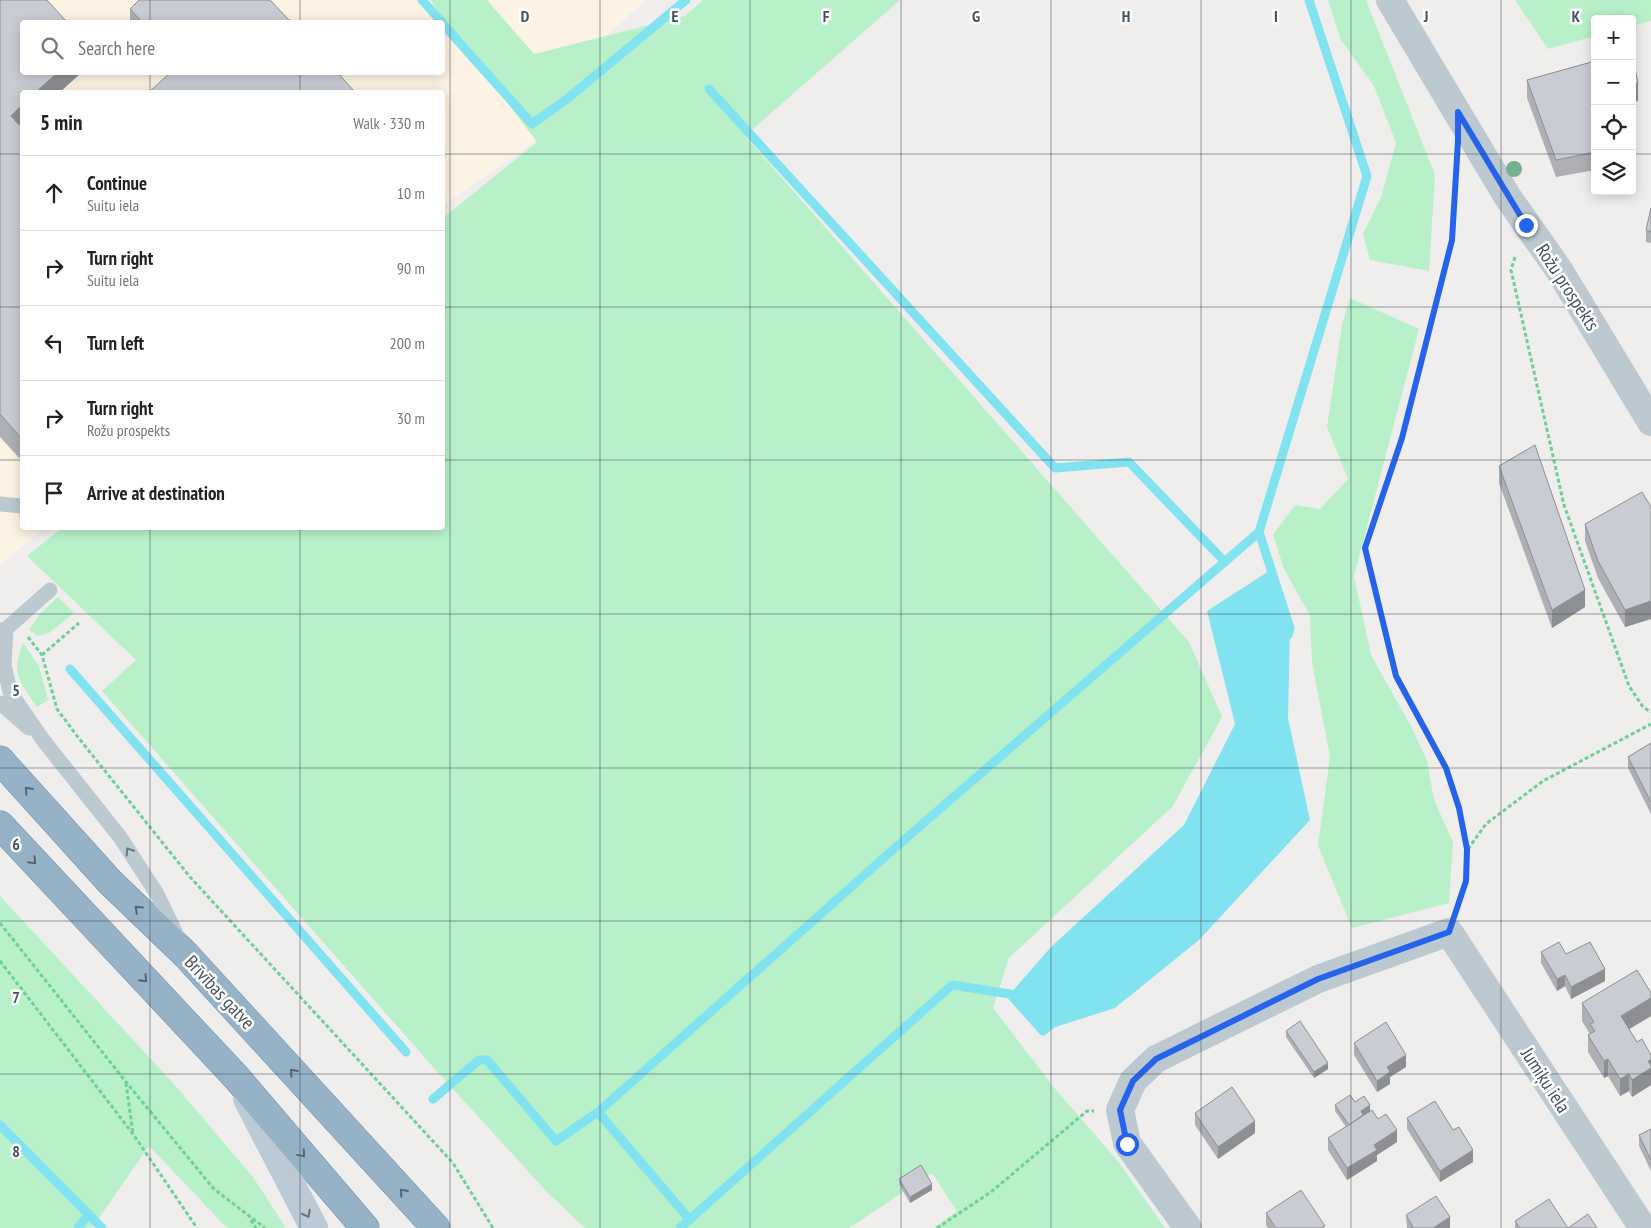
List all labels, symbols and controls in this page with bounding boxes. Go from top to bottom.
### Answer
text: D [521,6,530,26]
text: E [672,6,679,26]
text: F [823,6,830,26]
text: G [972,6,980,26]
text: H [1122,6,1130,26]
text: I [1274,6,1278,26]
text: J [1423,6,1428,26]
text: K [1572,6,1581,26]
map controls [1591,15,1636,195]
button: + [1591,15,1636,60]
search box [20,20,445,75]
icon: search [38,34,66,62]
text: Search here [78,36,155,60]
button: − [1591,60,1636,105]
button: locate [1591,105,1636,150]
text: 5 min [40,109,82,136]
text: Walk · 330 m [353,113,425,133]
button: layers [1591,150,1636,195]
text: Continue [87,171,147,195]
icon: ahead [40,179,68,207]
text: 10 m [397,183,425,203]
text: Suitu iela [87,195,139,215]
route end [1515,214,1538,237]
street label: Rožu prospekts [1531,239,1605,335]
text: Turn right [87,246,153,270]
icon: right [40,254,68,282]
text: 90 m [397,258,425,278]
text: Suitu iela [87,270,139,290]
icon: left [40,329,68,357]
text: Turn left [87,331,144,355]
text: 200 m [390,333,425,353]
text: Turn right [87,396,153,420]
icon: right [40,404,68,432]
text: 30 m [397,408,425,428]
text: Rožu prospekts [87,420,170,440]
icon: arrive [40,479,68,507]
text: Arrive at destination [87,481,225,505]
text: 5 [12,680,20,700]
one-way arrow [24,787,33,796]
text: 6 [12,834,20,854]
one-way arrow [126,847,135,857]
one-way arrow [27,855,36,864]
one-way arrow [135,906,144,915]
street label: Brīvības gatve [180,950,260,1034]
one-way arrow [138,974,147,983]
text: 7 [12,987,20,1007]
street label: Jumiķu iela [1516,1042,1576,1117]
one-way arrow [290,1069,299,1078]
route start [1116,1133,1139,1156]
text: 8 [12,1141,20,1161]
one-way arrow [296,1149,305,1158]
one-way arrow [400,1189,409,1198]
one-way arrow [301,1209,311,1218]

